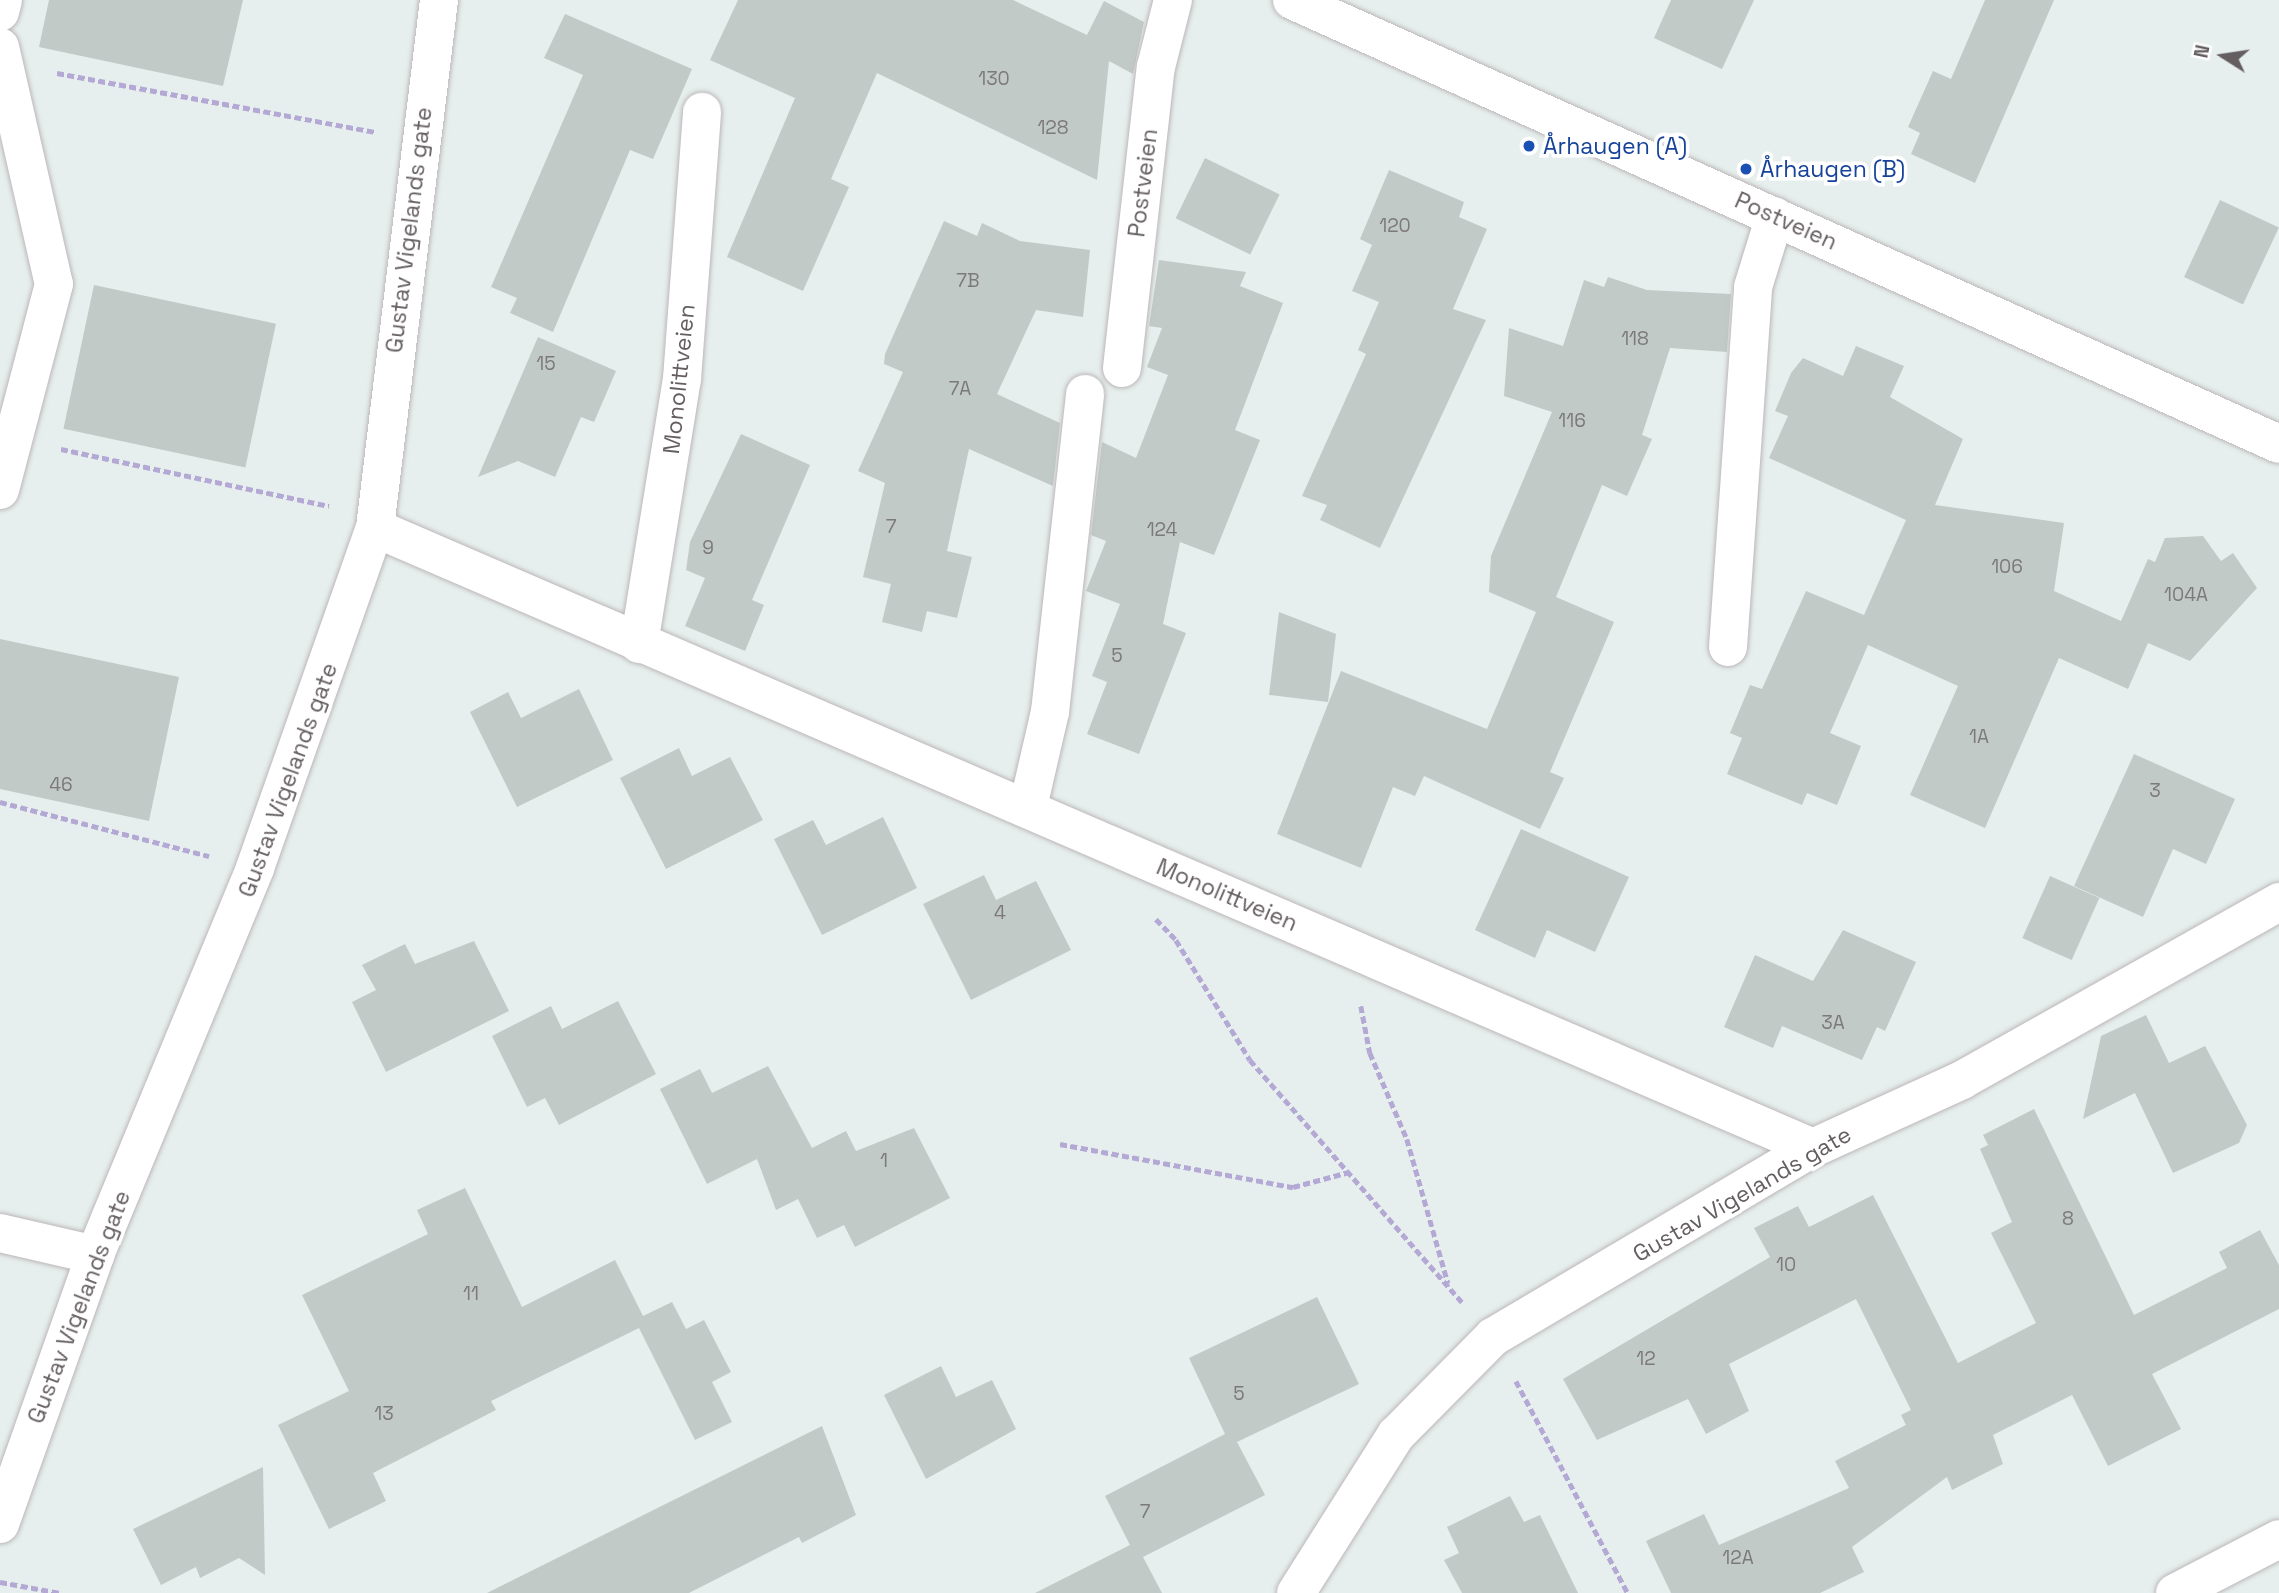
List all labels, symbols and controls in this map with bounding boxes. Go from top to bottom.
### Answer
north arrow [2188,21,2258,91]
text: N [2188,43,2216,60]
house number: 130 [978,68,1010,90]
street label: Gustav Vigelands gate [380,105,438,355]
house number: 128 [1037,117,1069,139]
street label: Postveien [1123,127,1163,239]
place label: Århaugen (A) [1543,132,1687,160]
marker: Århaugen (A) [1521,138,1537,154]
place label: Århaugen (B) [1760,155,1905,183]
marker: Århaugen (B) [1738,161,1754,177]
street label: Postveien [1731,186,1841,256]
house number: 120 [1379,215,1411,237]
house number: 7B [956,270,980,292]
street label: Monolittveien [657,303,701,455]
house number: 118 [1621,328,1649,350]
house number: 15 [536,353,556,375]
house number: 7A [949,378,971,400]
house number: 116 [1558,410,1586,432]
house number: 7 [886,516,896,538]
house number: 124 [1147,519,1177,541]
house number: 9 [702,537,714,559]
house number: 106 [1991,556,2023,578]
house number: 104A [2164,584,2208,606]
house number: 5 [1111,645,1123,667]
street label: Gustav Vigelands gate [233,659,343,901]
house number: 1A [1969,726,1989,748]
house number: 46 [49,774,73,796]
house number: 3 [2149,780,2161,802]
street label: Monolittveien [1152,853,1302,937]
house number: 4 [994,902,1006,924]
house number: 3A [1821,1012,1845,1034]
street label: Gustav Vigelands gate [1628,1120,1856,1268]
house number: 1 [880,1150,888,1172]
street label: Gustav Vigelands gate [22,1186,136,1428]
house number: 8 [2062,1208,2074,1230]
house number: 10 [1776,1254,1796,1276]
house number: 11 [463,1283,479,1305]
house number: 12 [1636,1348,1656,1370]
house number: 5 [1233,1383,1245,1405]
house number: 13 [374,1403,394,1425]
house number: 7 [1140,1501,1150,1523]
house number: 12A [1722,1547,1754,1569]

